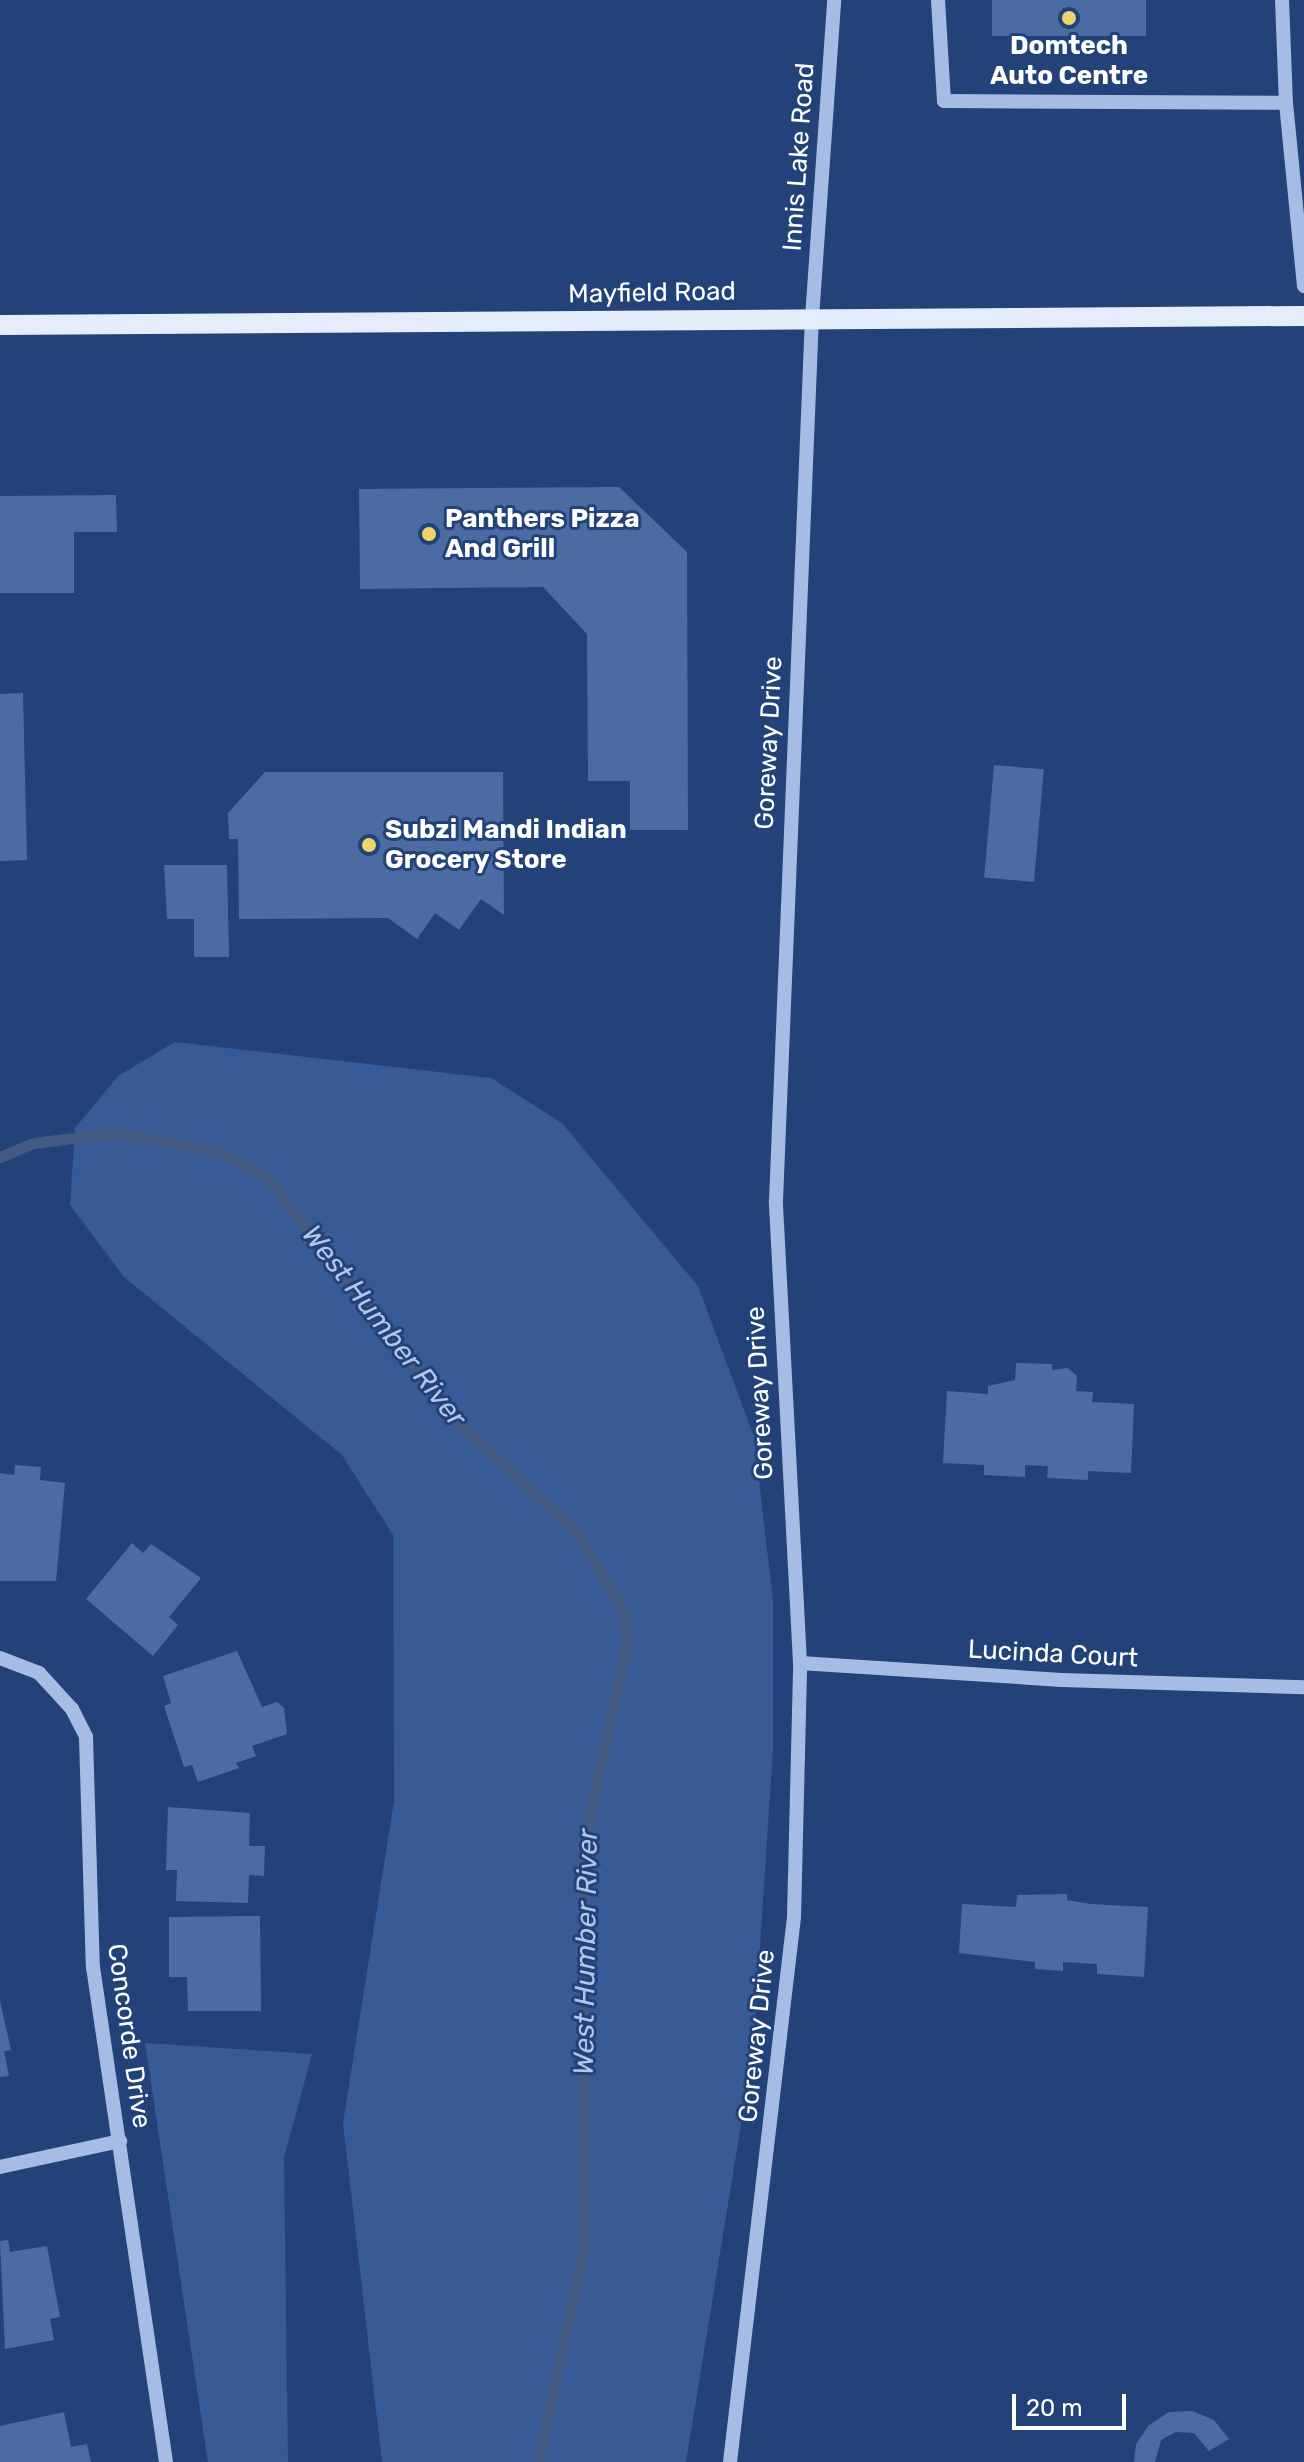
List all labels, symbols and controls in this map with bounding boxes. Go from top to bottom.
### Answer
marker: Domtech Auto Centre [1060,9,1078,27]
place label: Domtech Auto Centre [990,30,1148,92]
street label: Innis Lake Road [777,62,821,252]
street label: Mayfield Road [568,276,736,310]
place label: Panthers Pizza And Grill [445,503,640,564]
marker: Panthers Pizza And Grill [420,525,438,543]
street label: Goreway Drive [749,655,789,831]
place label: Subzi Mandi Indian Grocery Store [385,814,627,876]
marker: Subzi Mandi Indian Grocery Store [360,836,378,854]
water label: West Humber River [295,1218,473,1434]
street label: Goreway Drive [740,1305,780,1481]
street label: Lucinda Court [967,1634,1139,1674]
water label: West Humber River [567,1828,605,2076]
street label: Concorde Drive [101,1942,157,2130]
street label: Goreway Drive [732,1948,782,2124]
scale bar [1016,2378,1130,2428]
text: 20 m [1026,2394,1083,2422]

